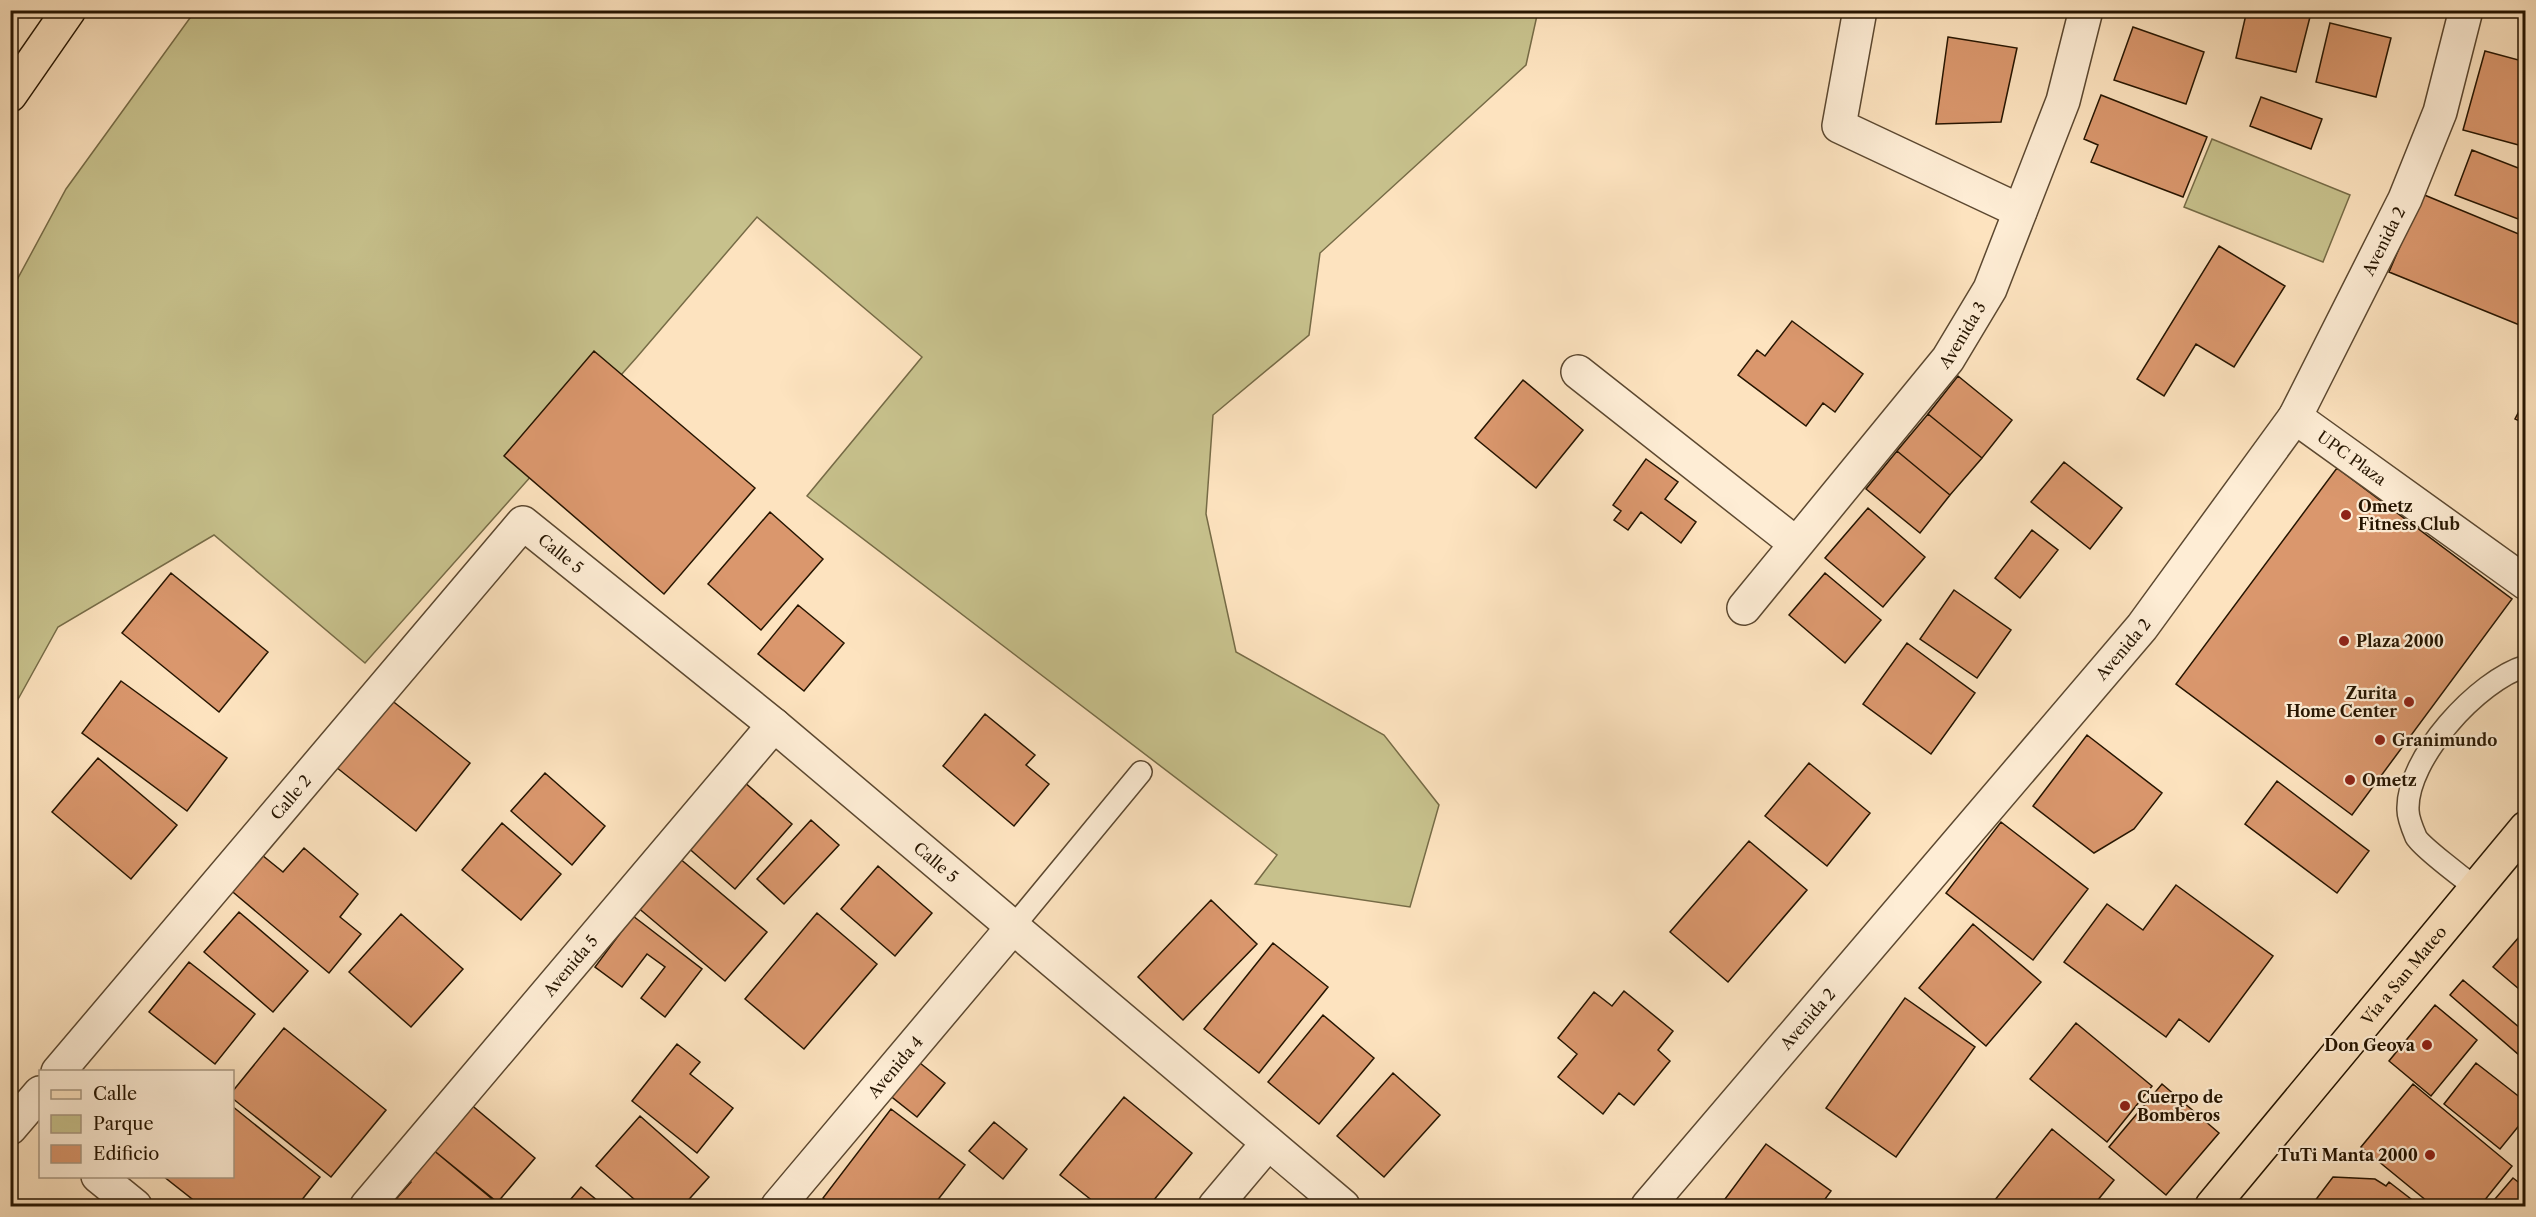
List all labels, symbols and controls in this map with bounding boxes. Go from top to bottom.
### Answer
street label: Avenida 2 [2358,203,2409,280]
street label: Avenida 3 [1934,298,1990,373]
street label: UPC Plaza [2314,426,2391,490]
place label: Ometz Fitness Club [2358,496,2460,534]
marker: Ometz Fitness Club [2339,508,2353,522]
street label: Calle 5 [534,529,587,578]
street label: Avenida 2 [2091,615,2155,685]
place label: Plaza 2000 [2356,631,2444,651]
marker: Plaza 2000 [2337,634,2351,648]
place label: Zurita Home Center [2286,683,2398,721]
marker: Zurita Home Center [2402,695,2416,709]
place label: Granimundo [2392,730,2497,750]
marker: Granimundo [2373,733,2387,747]
place label: Ometz [2362,770,2417,790]
street label: Calle 2 [266,771,315,824]
marker: Ometz [2343,773,2357,787]
street label: Calle 5 [910,838,963,887]
street label: Vía a San Mateo [2356,922,2451,1030]
street label: Avenida 5 [538,931,602,1001]
street label: Avenida 2 [1775,984,1839,1054]
street label: Avenida 4 [863,1032,927,1102]
place label: Don Geova [2324,1035,2416,1055]
marker: Don Geova [2420,1038,2434,1052]
legend [39,1070,234,1178]
text: Calle [93,1083,137,1105]
place label: Cuerpo de Bomberos [2137,1087,2223,1125]
marker: Cuerpo de Bomberos [2118,1099,2132,1113]
text: Parque [93,1113,154,1135]
text: Edificio [93,1143,159,1165]
place label: TuTi Manta 2000 [2278,1145,2418,1165]
marker: TuTi Manta 2000 [2423,1148,2437,1162]

